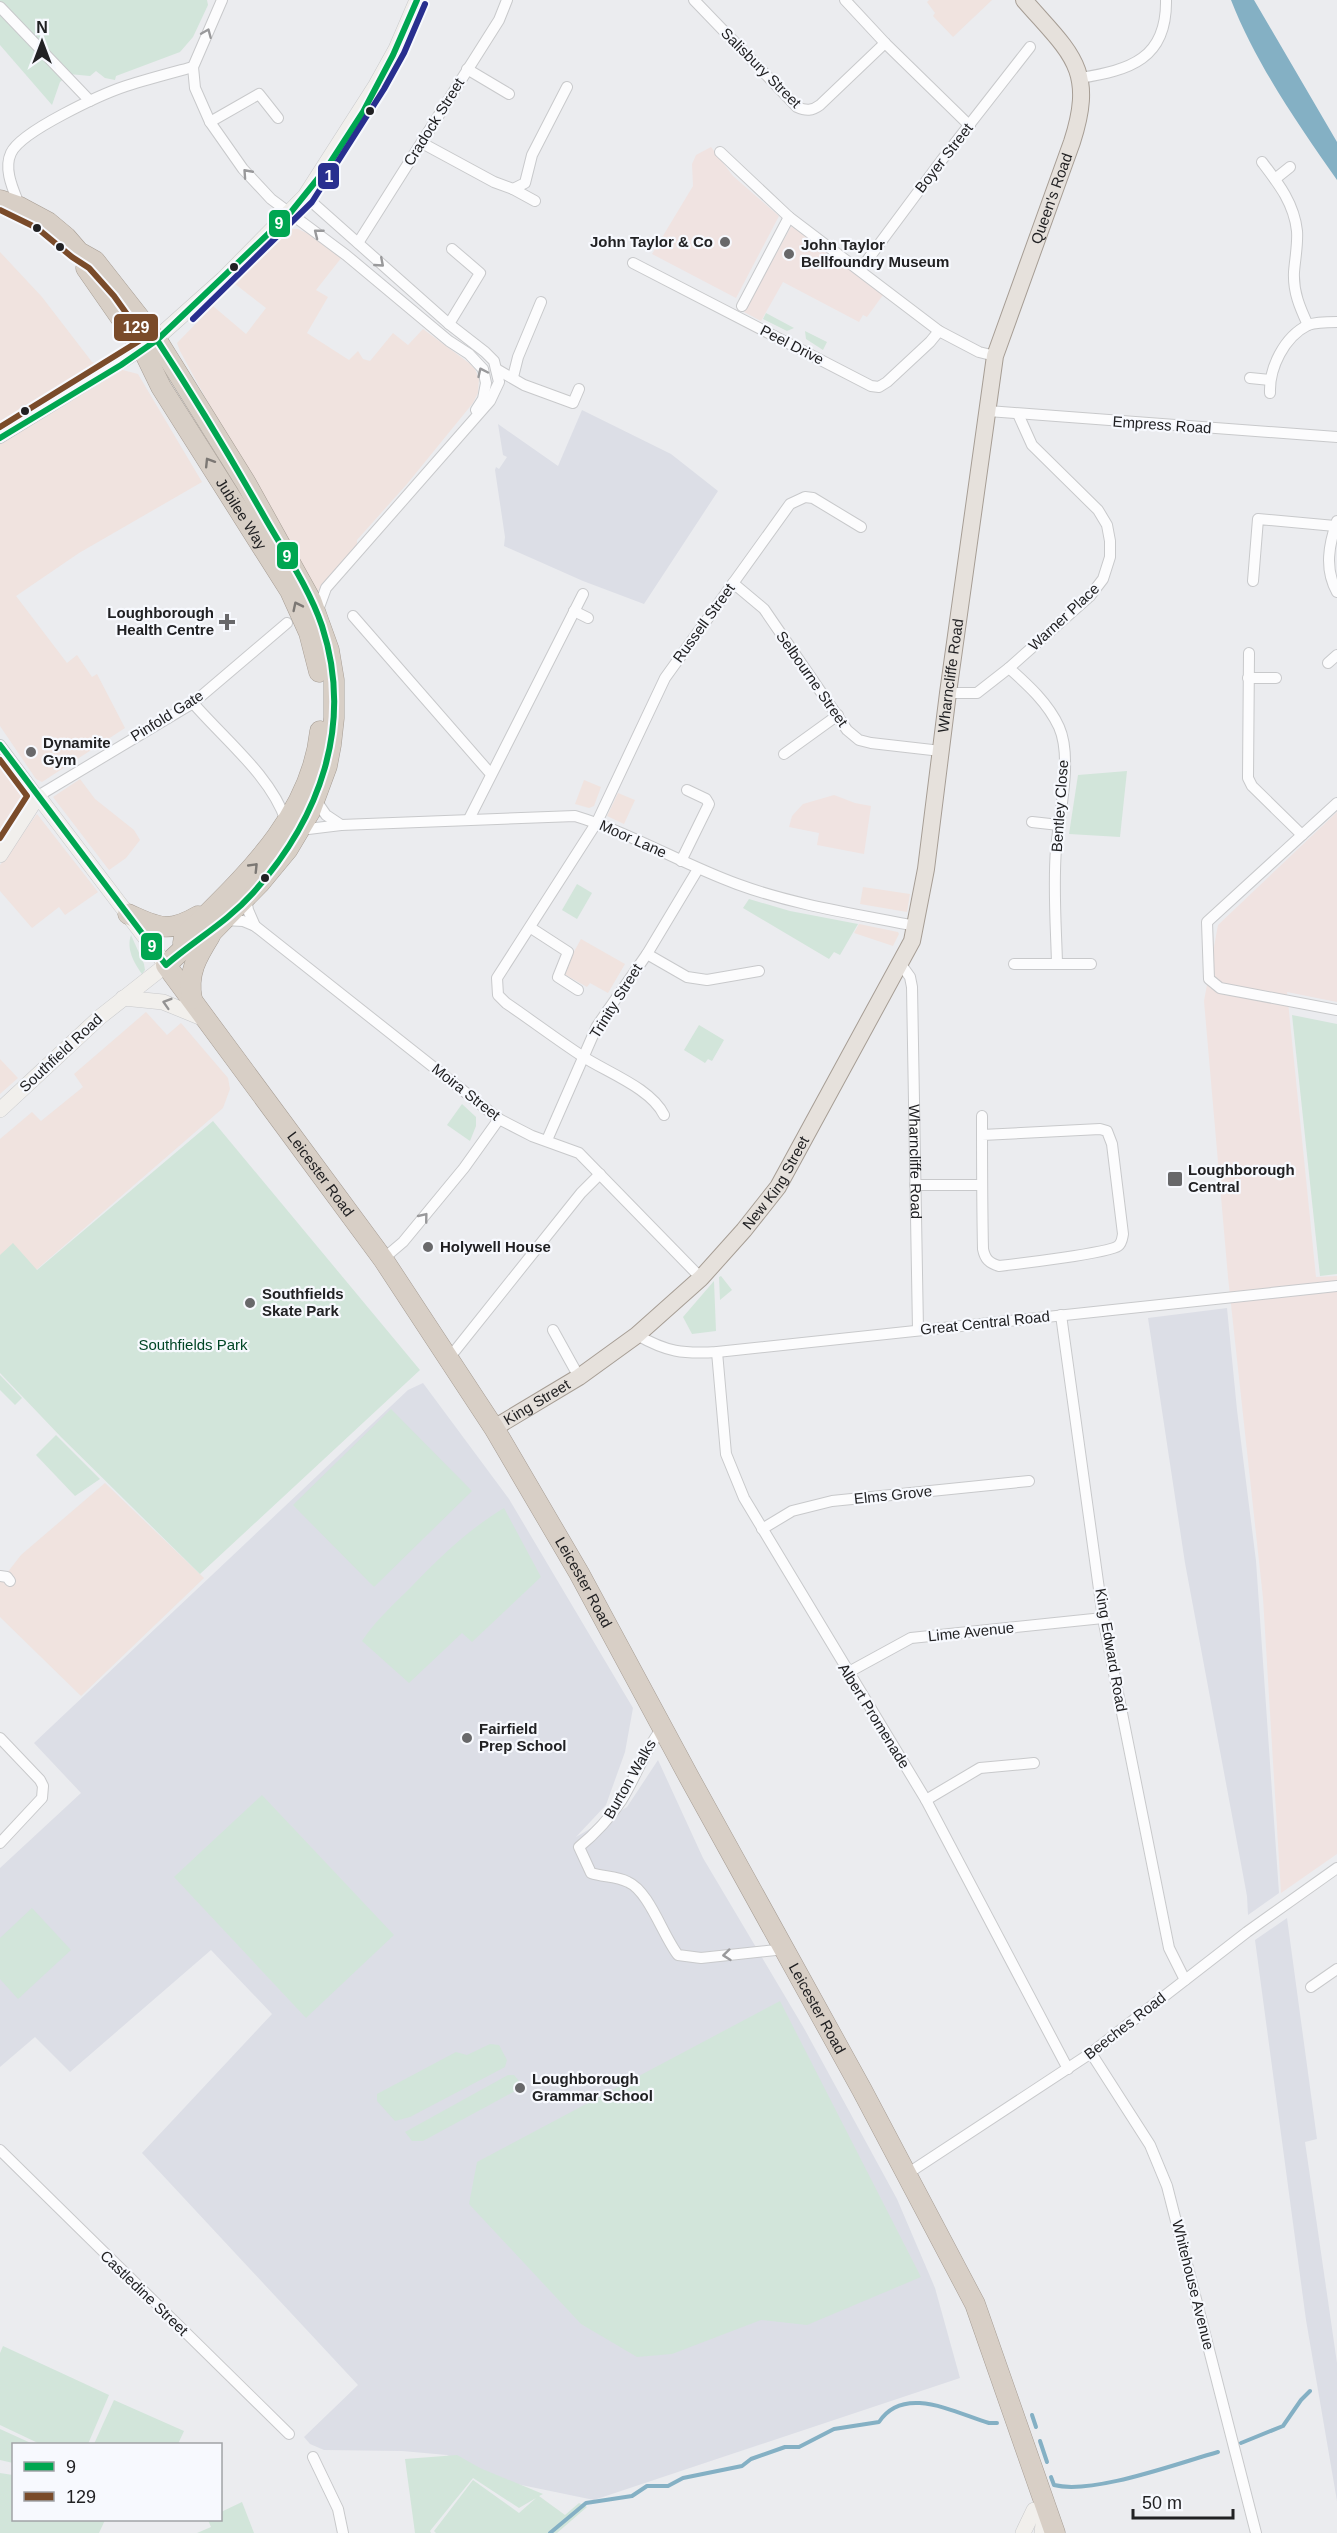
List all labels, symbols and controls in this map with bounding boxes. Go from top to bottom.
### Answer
north arrow [12,12,72,72]
text: N [36,19,48,36]
street label: Salisbury Street [718,24,805,112]
one-way arrow [200,29,212,40]
street label: Cradock Street [400,74,468,169]
unlabelled marker [364,105,376,117]
street label: Boyer Street [911,119,976,196]
street label: Queen's Road [1027,151,1075,246]
line badge: 1 [317,162,340,190]
text: 1 [325,168,334,185]
one-way arrow [243,170,254,180]
line badge: 9 [268,209,291,238]
text: 9 [275,215,284,232]
unlabelled marker [31,222,43,234]
one-way arrow [313,230,324,241]
place label: John Taylor & Co [590,233,713,250]
marker: John Taylor & Co [718,235,732,249]
place label: John Taylor Bellfoundry Museum [801,236,949,270]
unlabelled marker [54,241,66,253]
marker: John Taylor Bellfoundry Museum [782,247,796,261]
one-way arrow [373,256,384,267]
unlabelled marker [228,261,240,273]
line badge: 129 [113,313,159,342]
text: 129 [123,319,149,336]
street label: Peel Drive [758,321,827,368]
one-way arrow [477,367,489,378]
unlabelled marker [19,405,31,417]
street label: Empress Road [1112,413,1212,436]
one-way arrow [205,458,216,469]
street label: Jubilee Way [213,475,271,553]
line badge: 9 [276,541,299,570]
text: 9 [283,548,292,565]
street label: Russell Street [669,579,738,665]
street label: Warner Place [1025,580,1102,654]
one-way arrow [293,602,305,613]
place label: Loughborough Health Centre [107,604,214,638]
marker: Loughborough Health Centre [218,613,236,631]
street label: Wharncliffe Road [934,618,966,734]
street label: Selbourne Street [773,628,852,730]
street label: Pinfold Gate [127,686,206,745]
place label: Dynamite Gym [43,734,111,768]
marker: Dynamite Gym [24,745,38,759]
street label: Bentley Close [1048,759,1071,853]
street label: Moor Lane [597,816,669,861]
one-way arrow [247,863,258,873]
unlabelled marker [259,872,271,884]
line badge: 9 [140,932,163,961]
text: 9 [148,938,157,955]
street label: Trinity Street [586,960,646,1041]
one-way arrow [162,998,173,1010]
street label: Southfield Road [16,1010,105,1095]
street label: Moira Street [429,1060,504,1124]
street label: Wharncliffe Road [906,1104,925,1219]
street label: Leicester Road [284,1128,358,1220]
street label: New King Street [739,1132,812,1233]
place label: Loughborough Central [1188,1161,1295,1195]
marker: Loughborough Central [1166,1170,1184,1188]
one-way arrow [416,1213,427,1224]
place label: Holywell House [440,1238,551,1255]
marker: Holywell House [421,1240,435,1254]
place label: Southfields Skate Park [262,1285,344,1319]
marker: Southfields Skate Park [243,1296,257,1310]
street label: Great Central Road [919,1307,1051,1338]
park label: Southfields Park [138,1336,248,1353]
street label: King Street [500,1375,574,1428]
street label: Elms Grove [853,1482,933,1507]
street label: Leicester Road [552,1534,616,1630]
street label: King Edward Road [1092,1587,1131,1713]
street label: Lime Avenue [927,1619,1015,1644]
street label: Albert Promenade [835,1660,914,1772]
place label: Fairfield Prep School [479,1720,567,1754]
marker: Fairfield Prep School [460,1731,474,1745]
street label: Burton Walks [600,1736,659,1821]
one-way arrow [722,1948,731,1961]
street label: Leicester Road [786,1960,849,2057]
street label: Beeches Road [1081,1989,1169,2063]
place label: Loughborough Grammar School [532,2070,653,2104]
marker: Loughborough Grammar School [513,2081,527,2095]
street label: Whitehouse Avenue [1169,2218,1218,2352]
street label: Castledine Street [97,2247,192,2339]
legend [12,2443,222,2521]
text: 9 [66,2457,76,2477]
scale bar [1133,2482,1234,2520]
text: 129 [66,2487,96,2507]
text: 50 m [1142,2493,1182,2513]

